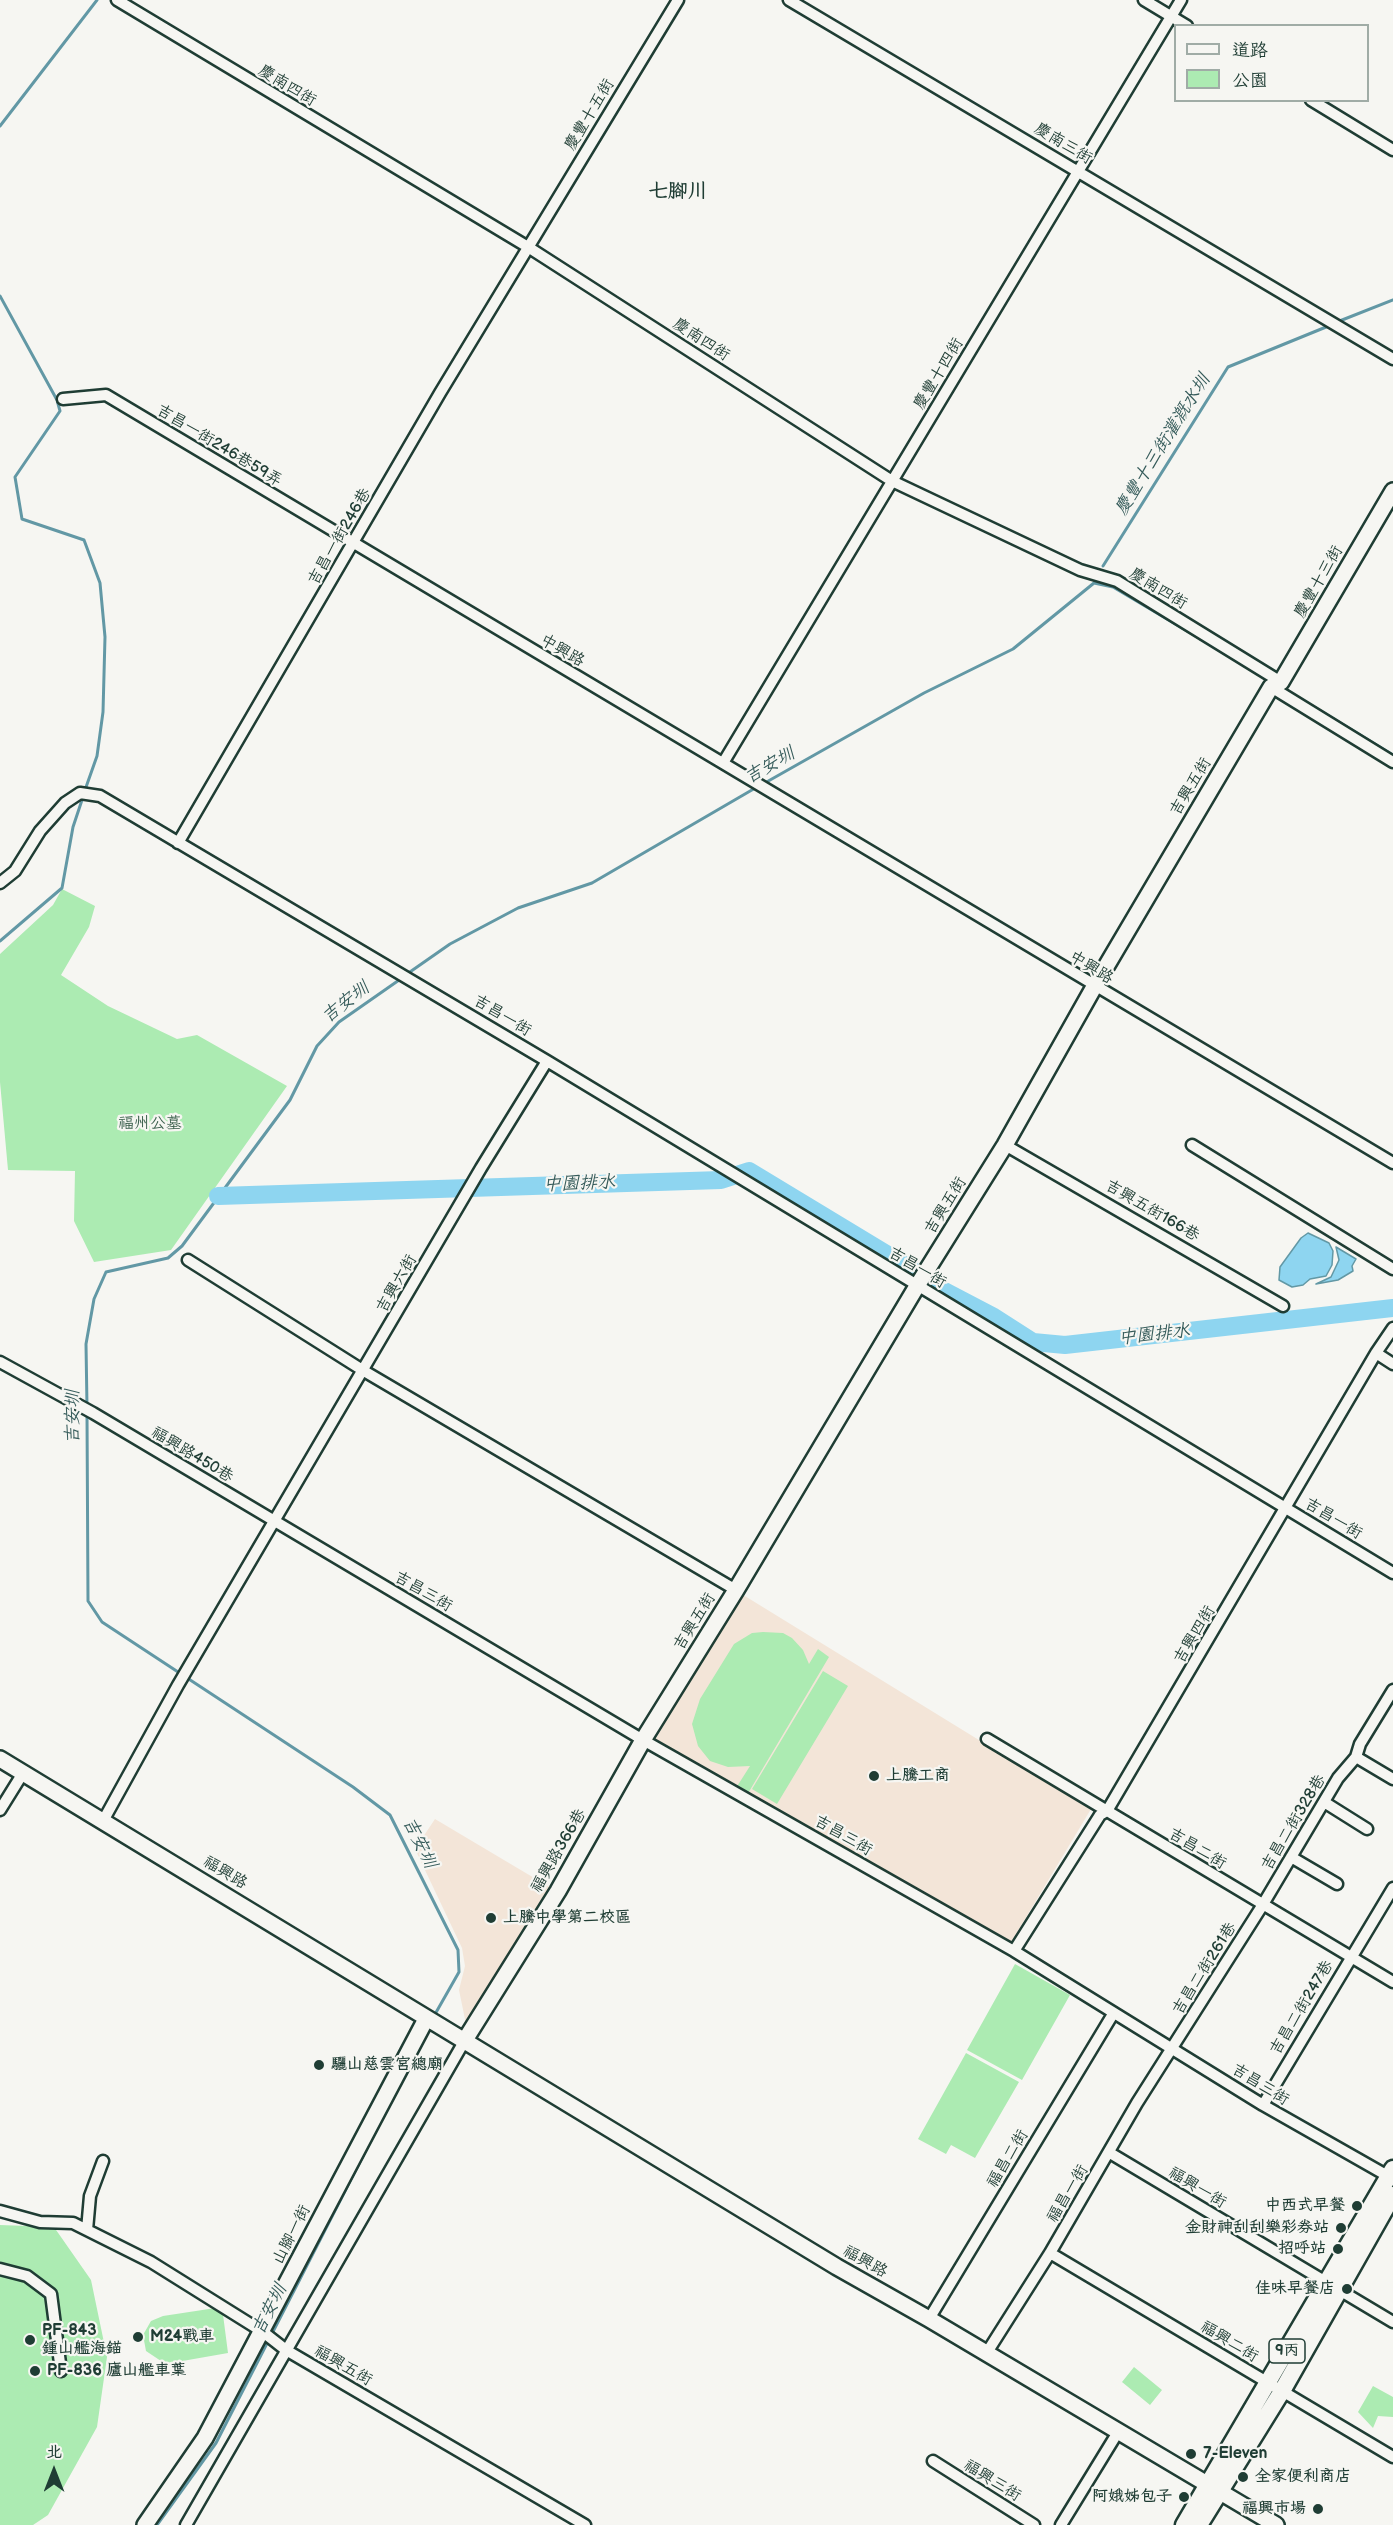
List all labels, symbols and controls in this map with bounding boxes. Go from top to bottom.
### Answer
legend [1174,24,1369,102]
text: 道路 [1232,40,1268,61]
street label: 慶南四街 [255,61,319,111]
text: 公園 [1232,70,1268,91]
street label: 慶豐十五街 [561,76,619,154]
street label: 慶南三街 [1031,119,1095,169]
district label: 七腳川 [648,180,708,204]
street label: 慶南四街 [669,315,733,365]
street label: 慶豐十四街 [910,335,968,413]
water label: 慶豐十三街灌溉水圳 [1111,371,1215,519]
street label: 吉昌一街246巷59弄 [153,401,285,491]
street label: 吉昌一街246巷 [305,485,375,589]
street label: 慶豐十三街 [1291,543,1347,621]
street label: 慶南四街 [1126,564,1190,614]
street label: 中興路 [536,631,588,671]
water label: 吉安圳 [741,743,799,789]
street label: 吉興五街 [1166,755,1216,819]
street label: 中興路 [1065,947,1117,989]
water label: 吉安圳 [318,978,374,1028]
street label: 吉昌一街 [470,991,534,1041]
park label: 福州公墓 [118,1114,182,1134]
water label: 中園排水 [543,1172,615,1196]
street label: 吉興五街 [921,1174,971,1238]
street label: 吉興五街166巷 [1101,1176,1203,1246]
street label: 吉昌一街 [885,1243,949,1293]
street label: 吉興六街 [373,1251,421,1317]
water label: 中園排水 [1117,1320,1191,1350]
water label: 吉安圳 [62,1390,84,1444]
street label: 福興路450巷 [147,1423,237,1487]
street label: 吉昌一街 [1301,1494,1365,1544]
street label: 吉昌三街 [390,1568,456,1616]
street label: 吉興五街 [670,1590,720,1654]
street label: 吉興四街 [1170,1603,1220,1667]
place label: 上騰工商 [886,1766,950,1786]
marker: 上騰工商 [867,1769,881,1783]
street label: 吉昌二街328巷 [1258,1772,1330,1874]
street label: 福興路366巷 [527,1806,591,1896]
street label: 吉昌三街 [810,1812,876,1860]
water label: 吉安圳 [397,1814,441,1872]
street label: 吉昌二街 [1165,1824,1229,1874]
street label: 福興路 [199,1852,251,1894]
place label: 上騰中學第二校區 [503,1908,631,1928]
marker: 上騰中學第二校區 [484,1911,498,1925]
street label: 吉昌二街261巷 [1169,1919,1241,2019]
street label: 吉昌二街247巷 [1266,1957,1338,2059]
place label: 驪山慈雲宮總廟 [331,2055,443,2075]
marker: 驪山慈雲宮總廟 [312,2058,326,2072]
street label: 吉昌三街 [1228,2060,1292,2110]
street label: 福昌二街 [983,2127,1033,2191]
street label: 福昌一街 [1043,2162,1093,2226]
street label: 福興一街 [1165,2163,1229,2213]
place label: 中西式早餐 [1265,2196,1345,2216]
marker: 中西式早餐 [1350,2199,1364,2213]
street label: 山腳一街 [269,2202,315,2268]
place label: 金財神刮刮樂彩券站 [1185,2218,1329,2238]
marker: 金財神刮刮樂彩券站 [1334,2221,1348,2235]
place label: 招呼站 [1278,2239,1326,2259]
street label: 福興路 [839,2242,891,2282]
marker: 招呼站 [1331,2242,1345,2256]
place label: 佳味早餐店 [1255,2279,1335,2299]
water label: 吉安圳 [248,2281,292,2339]
marker: 佳味早餐店 [1340,2282,1354,2296]
street label: 福興二街 [1197,2317,1261,2367]
place label: PF-843 鍾山艦海錨 [42,2321,122,2359]
place label: M24戰車 [150,2327,214,2347]
marker: M24戰車 [131,2330,145,2344]
marker: PF-843 鍾山艦海錨 [23,2333,37,2347]
road number: 9丙 [1269,2339,1305,2363]
street label: 福興五街 [310,2342,376,2390]
place label: PF-836 廬山艦車葉 [47,2361,186,2381]
marker: PF-836 廬山艦車葉 [28,2364,42,2378]
north arrow [24,2441,84,2501]
text: 北 [46,2443,62,2462]
place label: 7-Eleven [1203,2444,1267,2464]
marker: 7-Eleven [1184,2447,1198,2461]
street label: 福興三街 [960,2456,1024,2506]
place label: 全家便利商店 [1255,2467,1351,2487]
marker: 全家便利商店 [1236,2470,1250,2484]
place label: 阿娥姊包子 [1092,2487,1172,2507]
marker: 阿娥姊包子 [1177,2490,1191,2504]
place label: 福興市場 [1242,2499,1306,2519]
marker: 福興市場 [1311,2502,1325,2516]

